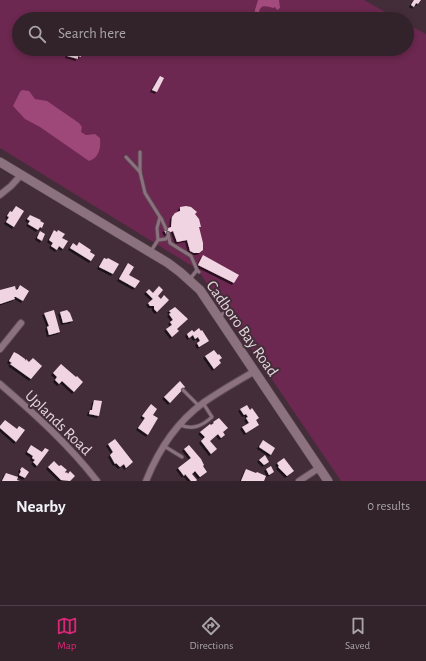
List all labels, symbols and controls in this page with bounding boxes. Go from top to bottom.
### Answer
search box [12,12,414,56]
icon: search [26,23,48,45]
text: Search here [58,26,126,41]
street label: Cadboro Bay Road [203,278,281,380]
street label: Uplands Road [22,387,95,458]
text: Nearby [16,498,66,515]
text: 0 results [367,500,410,513]
tab: Map [56,615,78,652]
tab: Directions [189,615,233,652]
tab: Saved [345,615,370,652]

